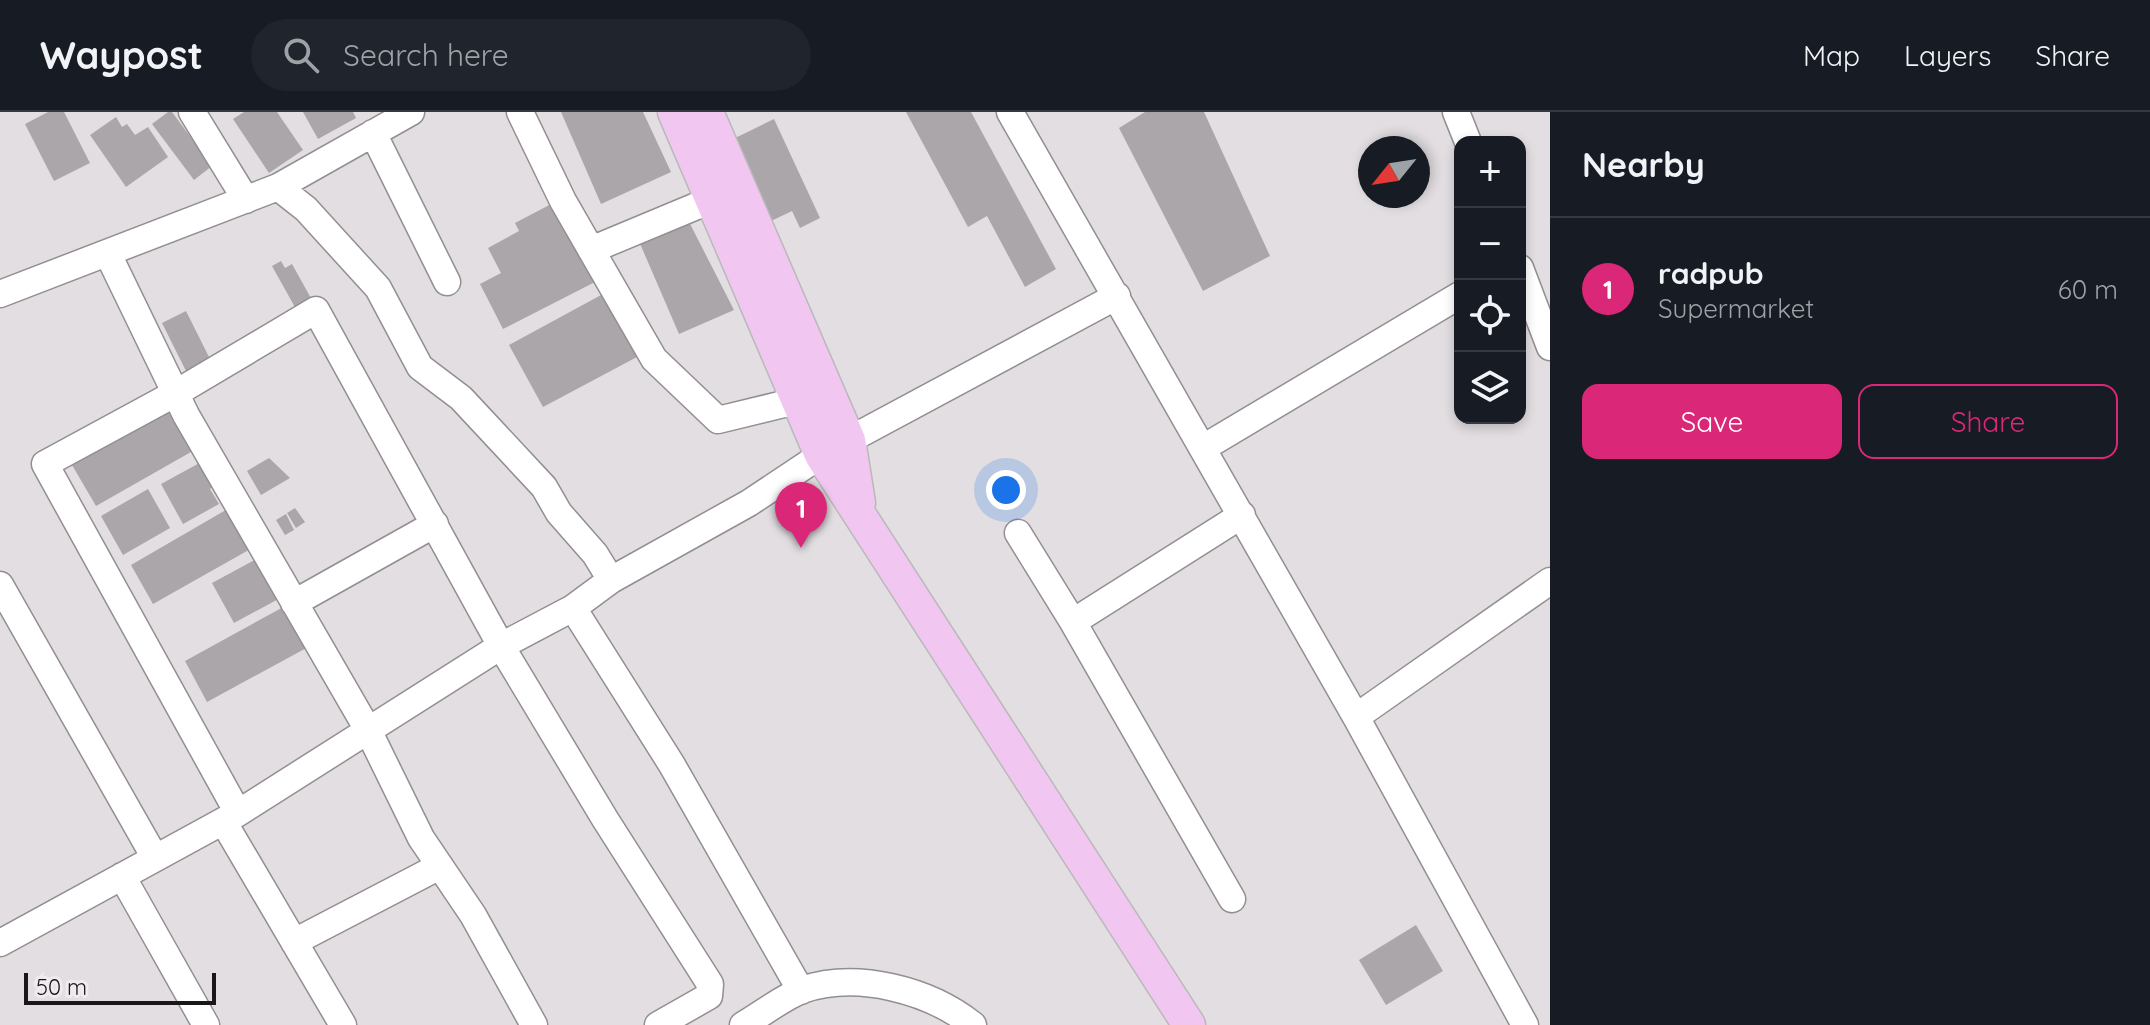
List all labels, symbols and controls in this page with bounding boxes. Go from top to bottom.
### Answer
search box [251,19,811,91]
text: Waypost [40,31,203,79]
icon: search [279,33,323,77]
text: Search here [343,36,509,74]
text: Map [1803,38,1860,73]
text: Layers [1904,38,1991,73]
text: Share [2035,38,2110,73]
north arrow [1358,136,1430,208]
map controls [1454,136,1526,424]
button: + [1454,136,1526,208]
text: Nearby [1582,143,1705,186]
button: − [1454,208,1526,280]
text: radpub [1658,254,1764,292]
text: 1 [1603,273,1613,306]
text: 60 m [2058,273,2118,306]
button: locate [1454,280,1526,352]
text: Supermarket [1658,292,1814,325]
button: layers [1454,352,1526,424]
button: Save [1582,384,1842,459]
button: Share [1858,384,2118,459]
your location [986,470,1026,510]
pin: 1 [775,482,827,548]
scale bar [24,969,216,1005]
text: 50 m [36,973,87,1001]

